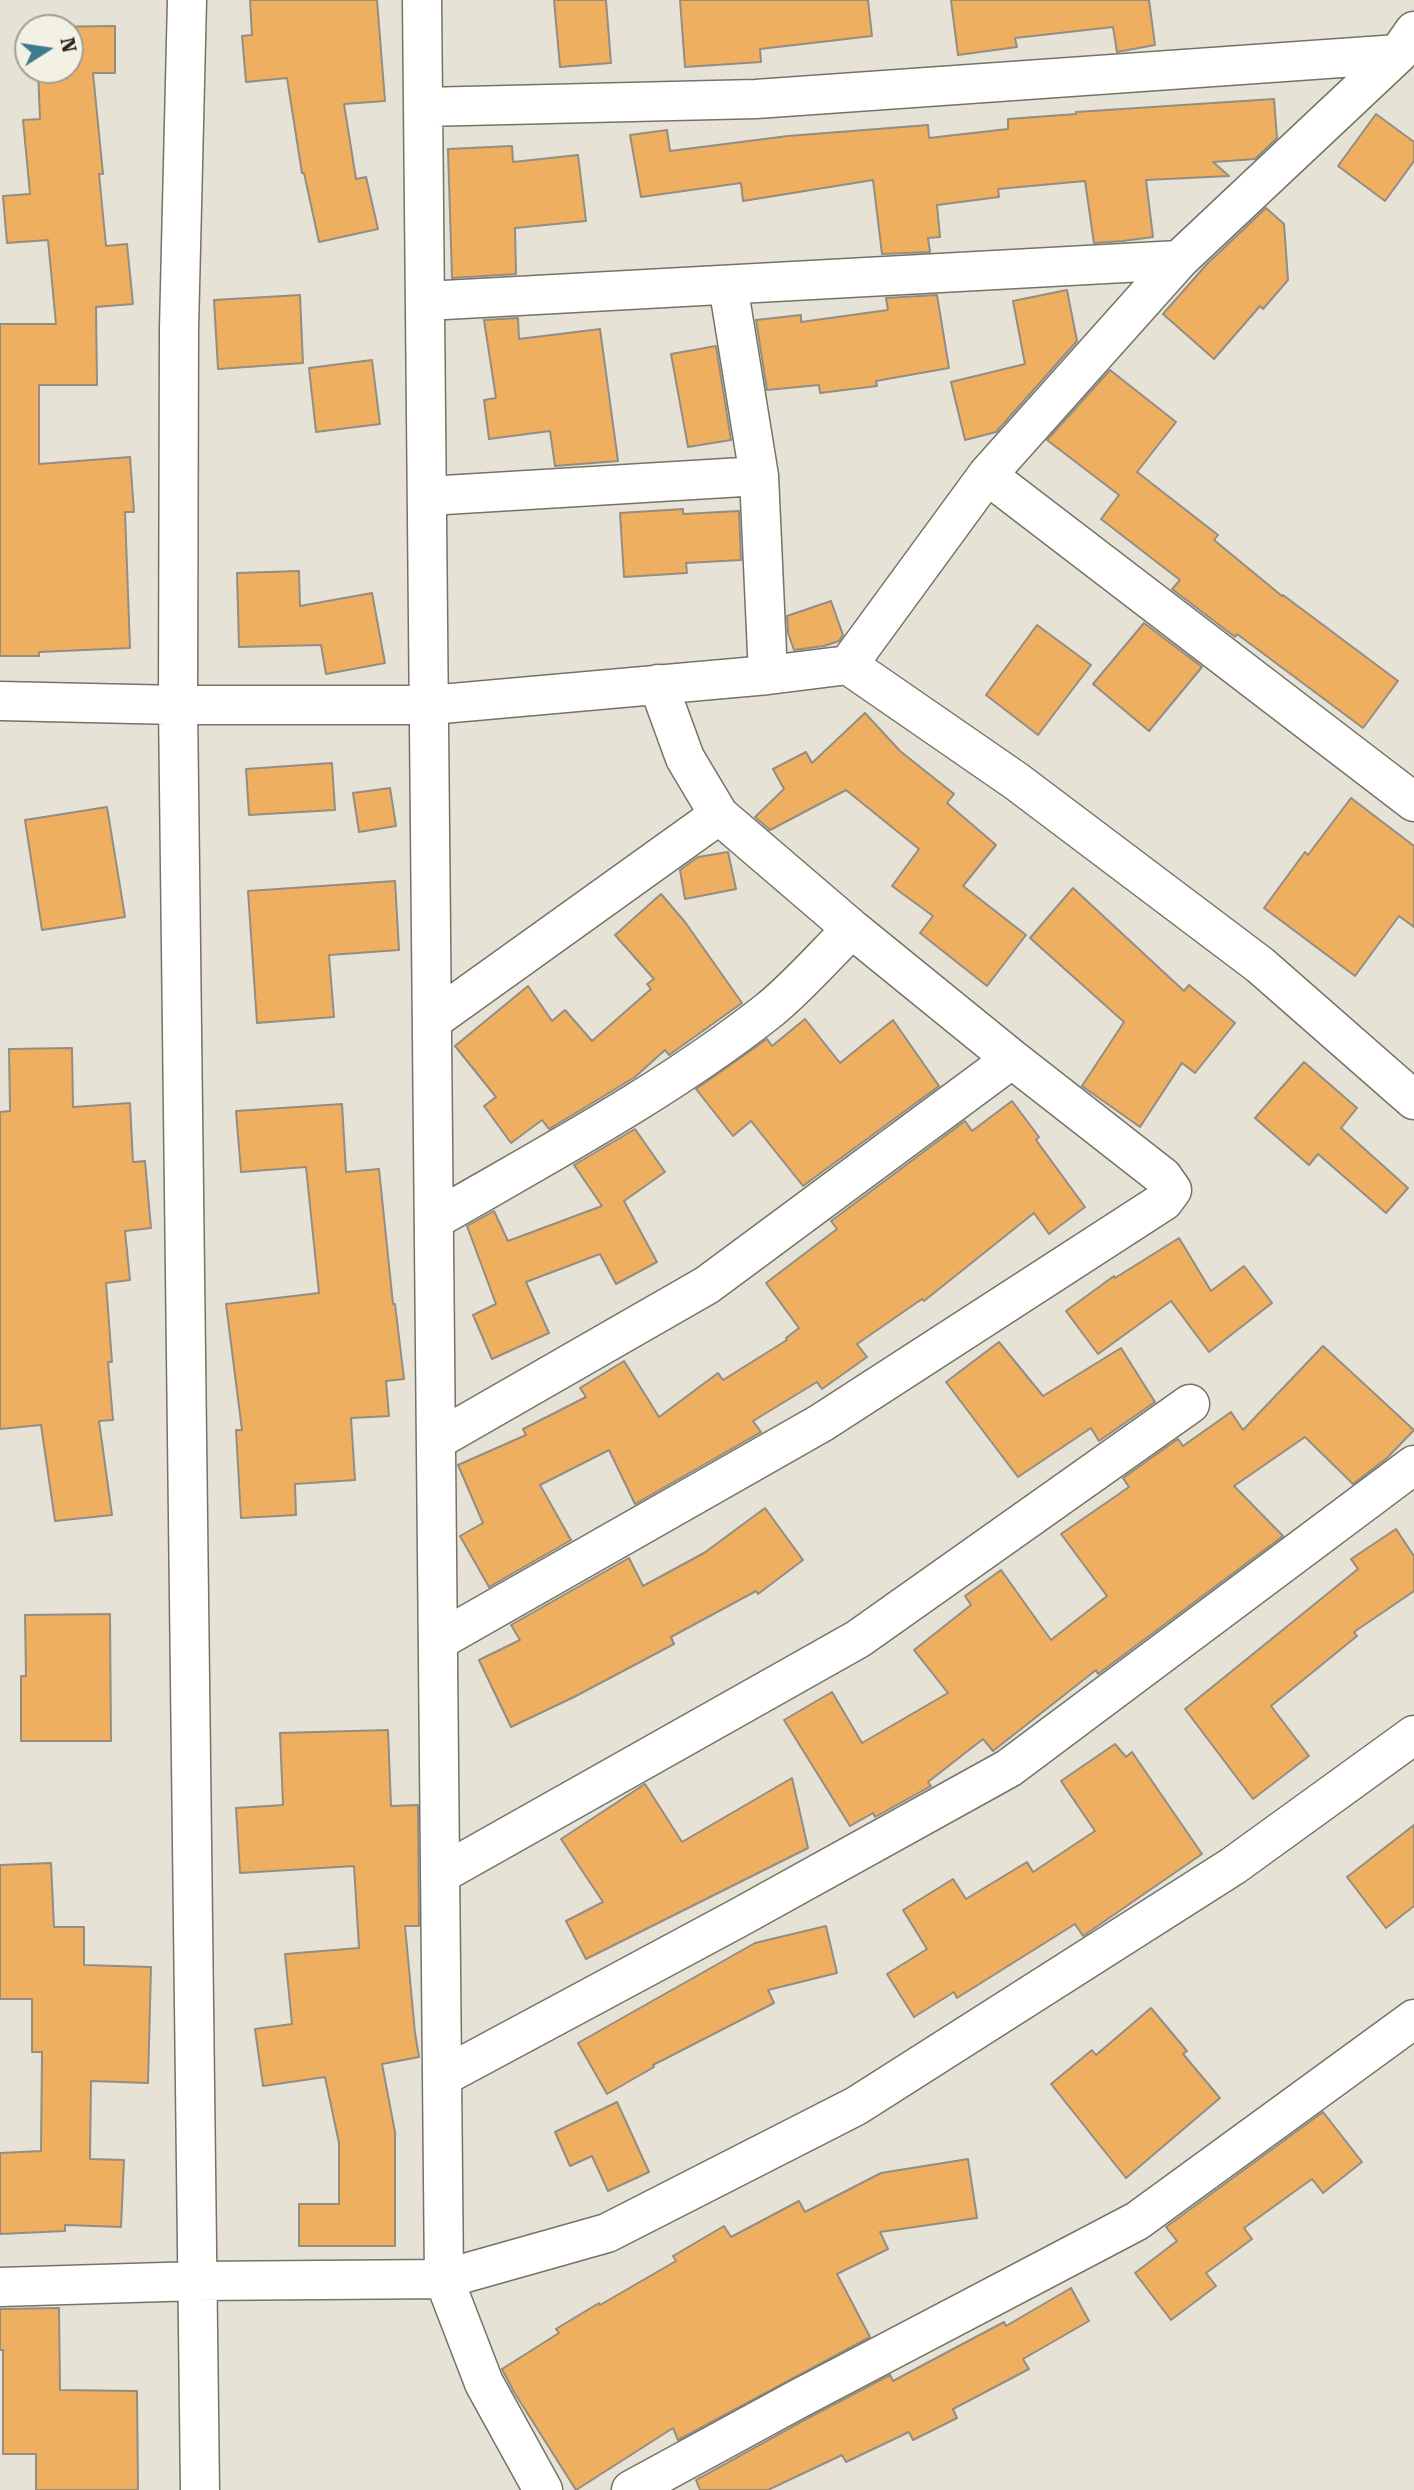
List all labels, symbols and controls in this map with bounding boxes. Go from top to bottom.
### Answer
north arrow [14,14,84,84]
text: N [55,35,81,54]

